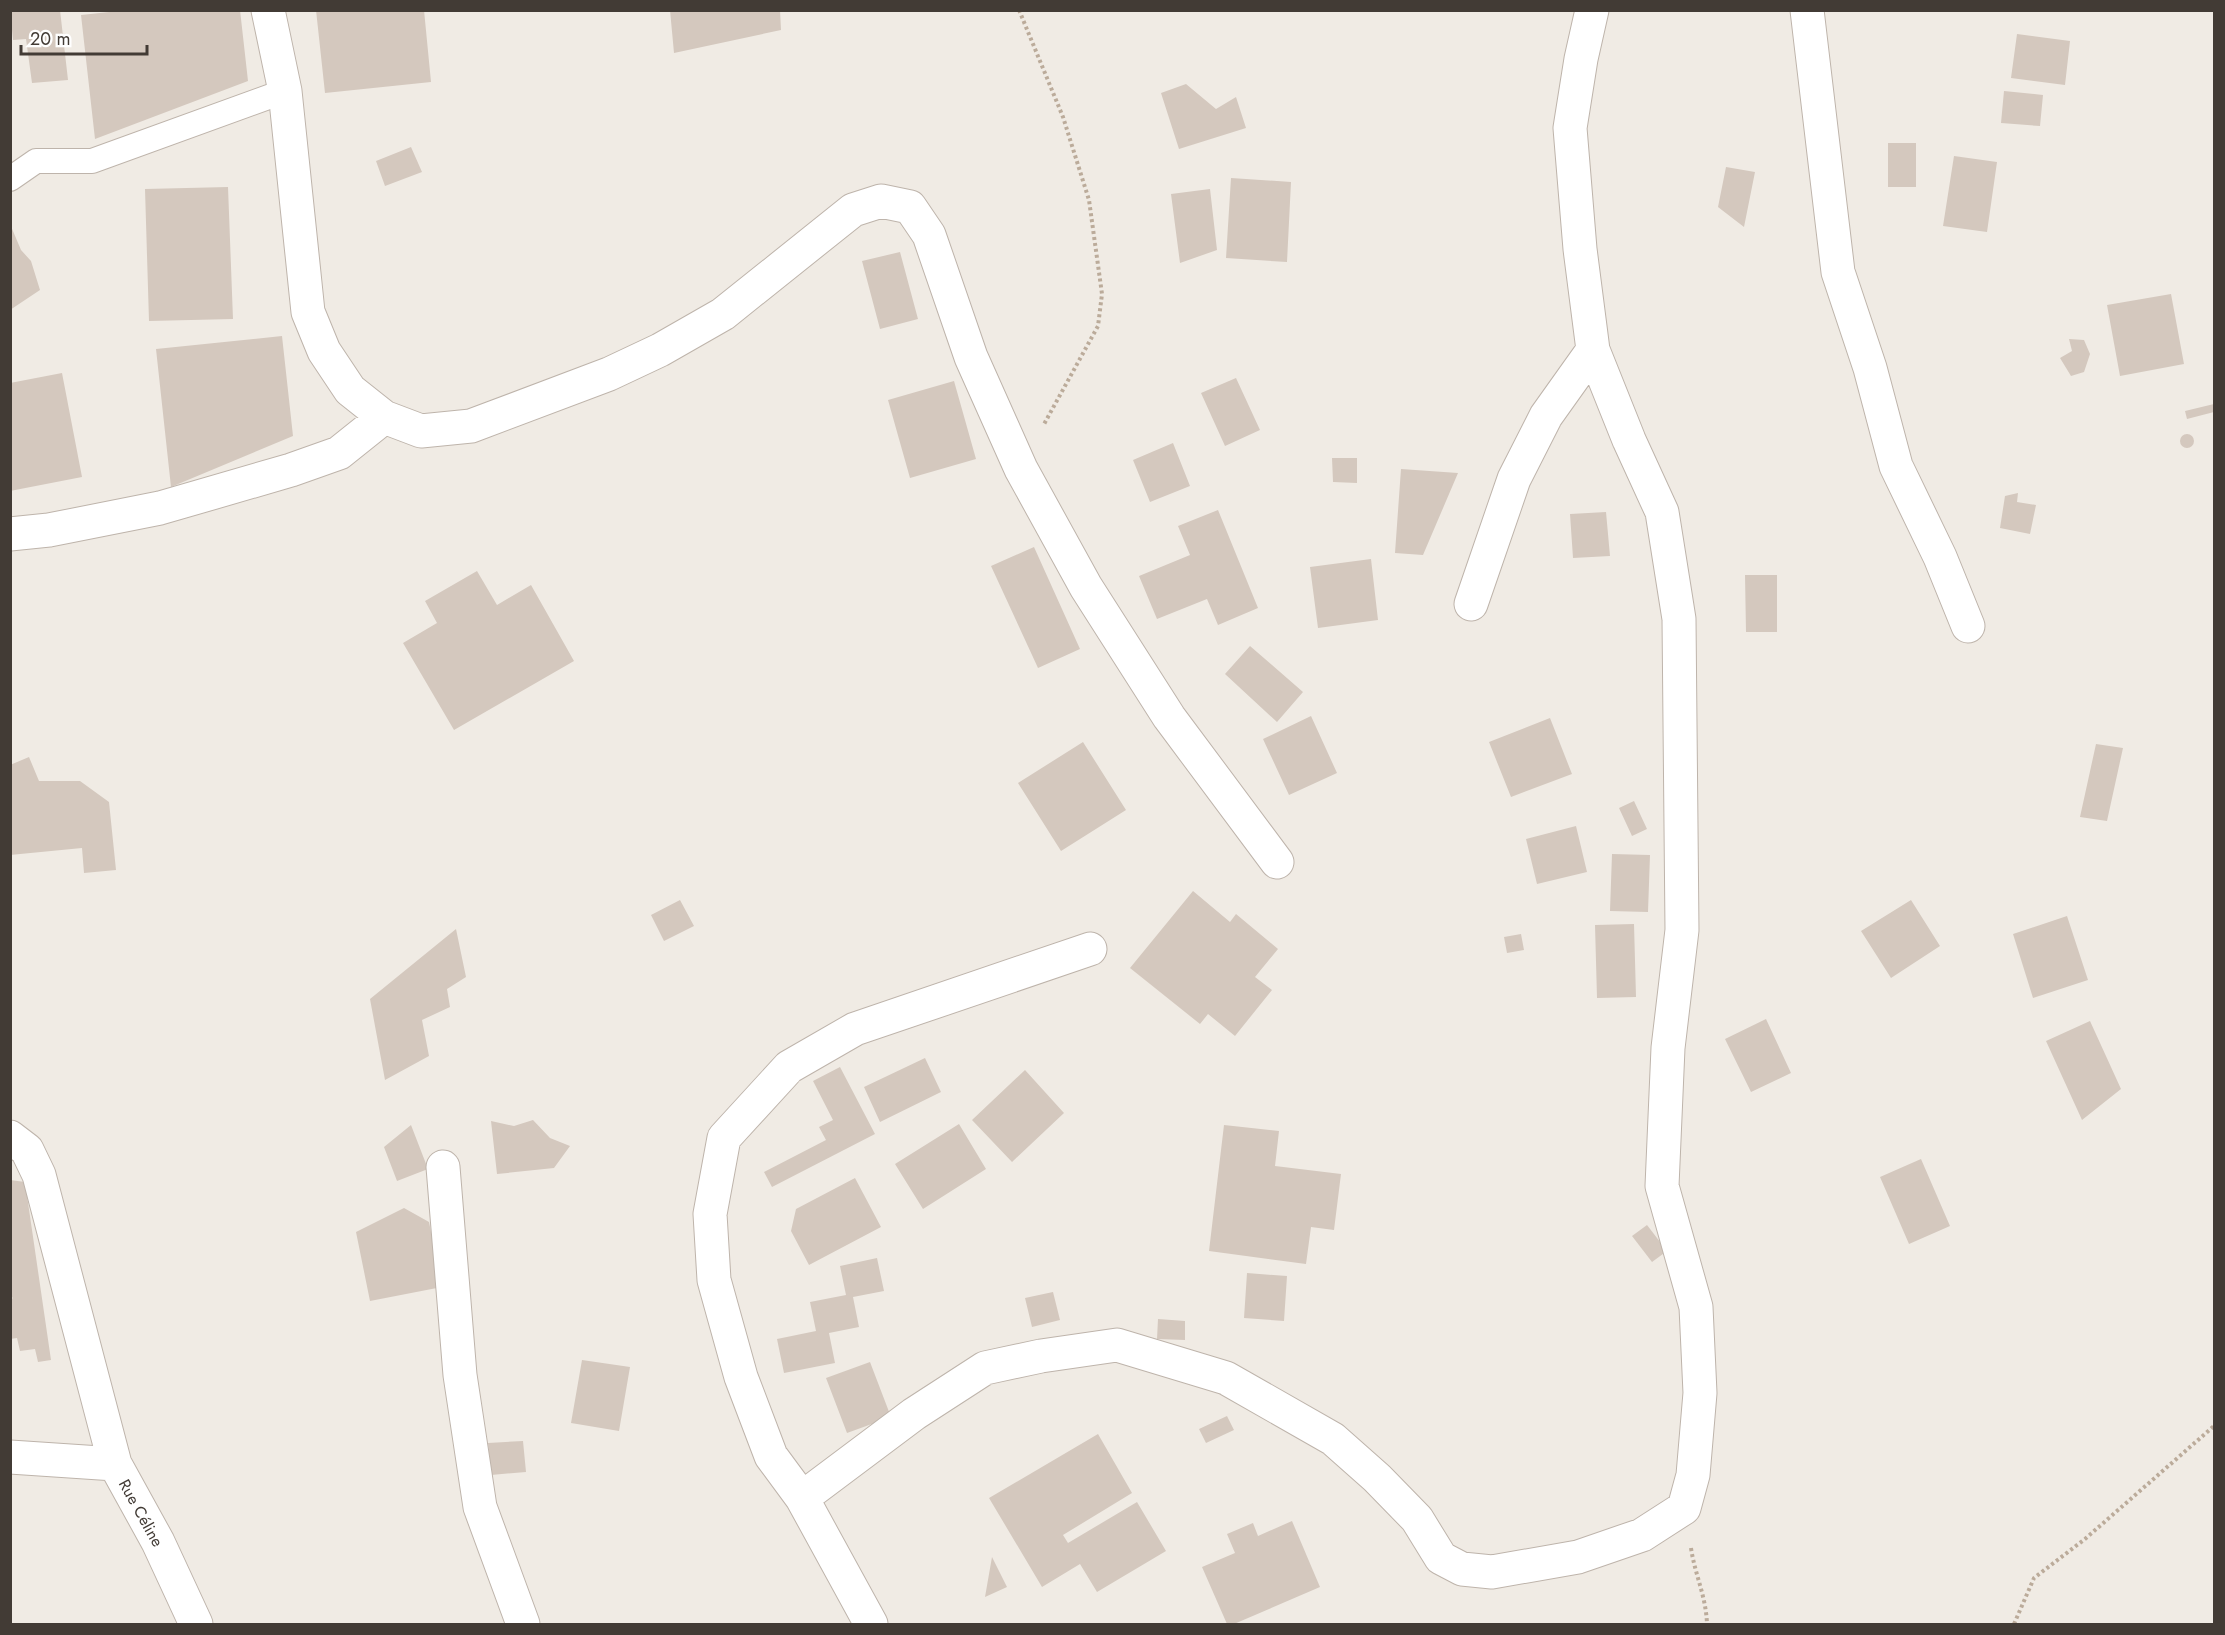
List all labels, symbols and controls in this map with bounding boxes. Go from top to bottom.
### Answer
scale bar [21,18,147,56]
text: 20 m [30,26,70,52]
street label: Rue Céline [113,1475,169,1551]

